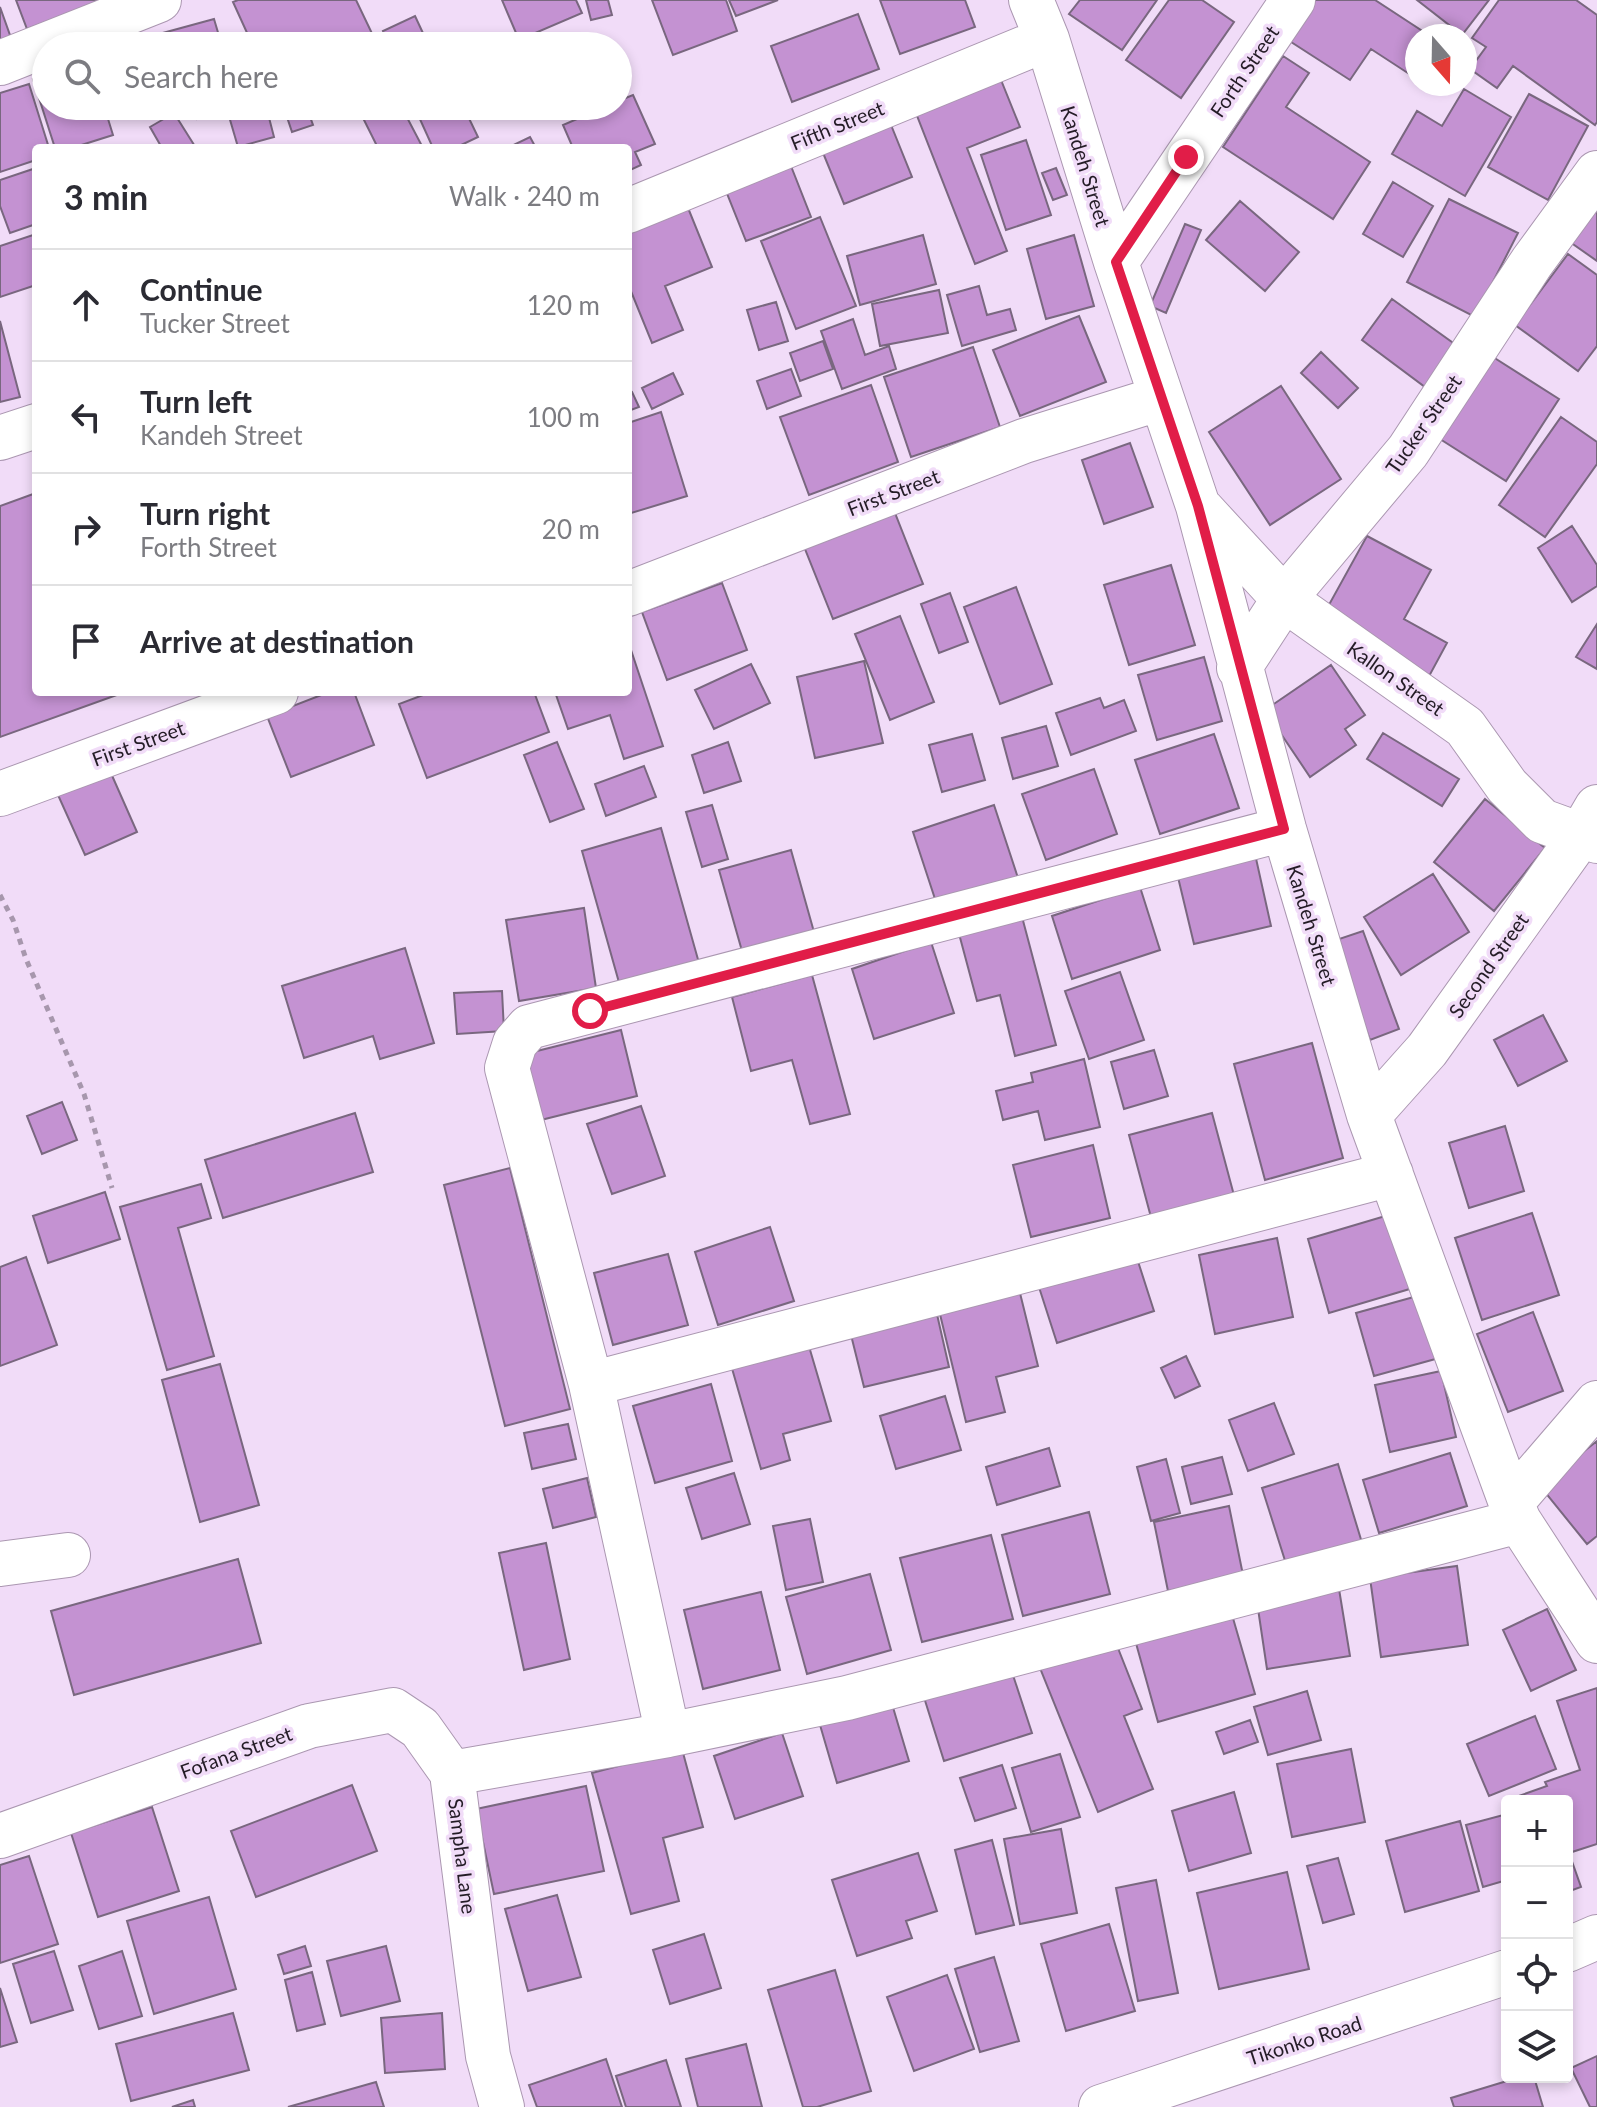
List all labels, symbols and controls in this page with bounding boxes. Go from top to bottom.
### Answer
street label: Forth Street [1205,21,1283,121]
north arrow [1405,24,1477,96]
search box [32,32,632,120]
icon: search [60,54,104,98]
text: Search here [124,58,279,94]
street label: Fifth Street [787,95,887,155]
street label: Kandeh Street [1056,103,1116,229]
route end [1168,139,1204,175]
text: 3 min [64,176,148,217]
text: Walk · 240 m [449,180,600,212]
text: Continue [140,271,263,307]
icon: ahead [64,283,108,327]
text: 120 m [527,289,600,321]
text: Tucker Street [140,307,290,339]
street label: Tucker Street [1380,370,1466,478]
text: Turn left [140,383,252,419]
icon: left [64,395,108,439]
text: 100 m [527,401,600,433]
text: Kandeh Street [140,419,303,451]
street label: First Street [843,463,943,521]
text: Turn right [140,495,270,531]
icon: right [64,507,108,551]
text: 20 m [542,513,600,545]
text: Forth Street [140,531,277,563]
icon: arrive [64,619,108,663]
text: Arrive at destination [140,623,414,659]
street label: Kallon Street [1343,636,1449,720]
street label: First Street [88,715,188,771]
street label: Kandeh Street [1282,862,1342,988]
street label: Second Street [1443,908,1533,1022]
route start [572,993,608,1029]
street label: Fofana Street [177,1721,295,1783]
map controls [1501,1795,1573,2083]
button: + [1501,1795,1573,1867]
street label: Sampha Lane [444,1797,482,1915]
button: − [1501,1867,1573,1939]
button: locate [1501,1939,1573,2011]
street label: Tikonko Road [1244,2010,1364,2070]
button: layers [1501,2011,1573,2083]

